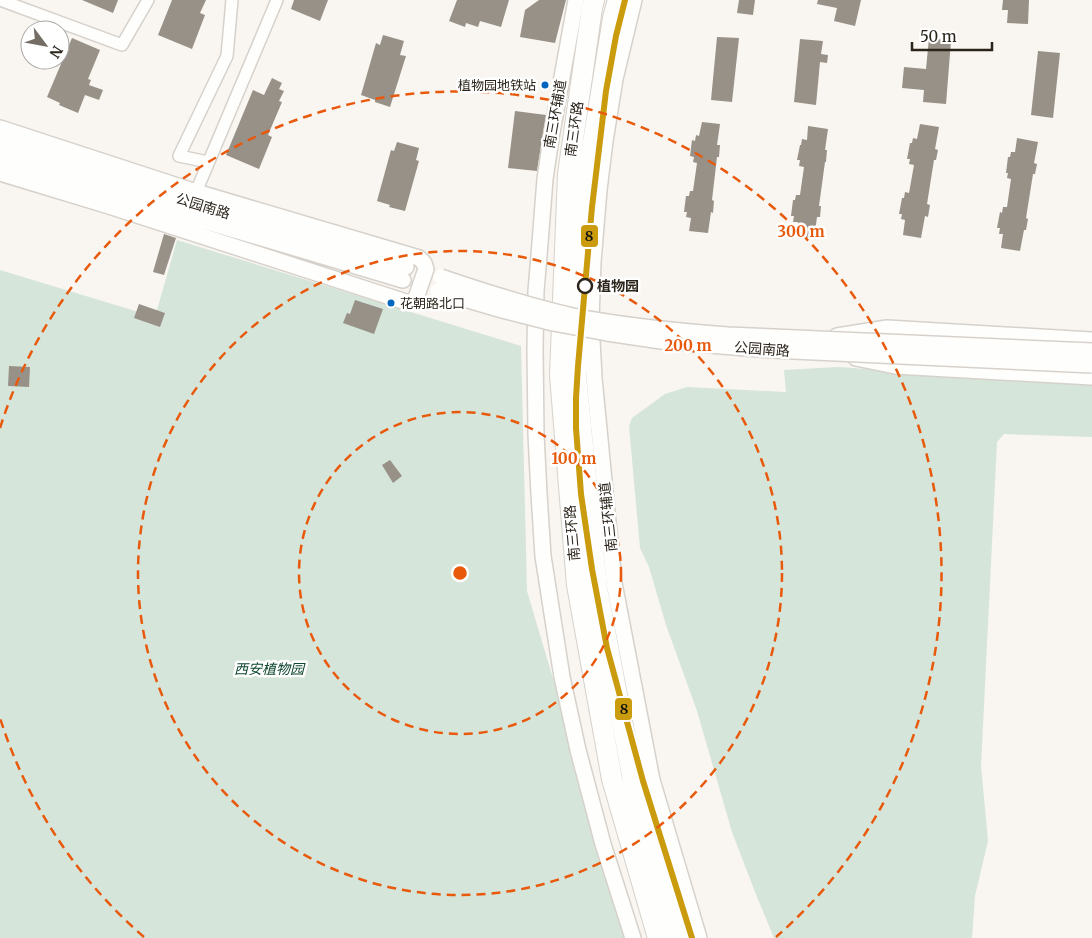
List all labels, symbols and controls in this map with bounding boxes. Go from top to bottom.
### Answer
north arrow [20,20,70,70]
scale bar [912,20,992,52]
text: 50 m [920,27,957,46]
text: N [45,42,67,61]
place label: 植物园地铁站 [458,77,536,94]
street label: 南三环辅道 [540,78,570,150]
marker: 植物园地铁站 [540,80,550,90]
street label: 南三环路 [561,100,587,158]
street label: 公园南路 [174,189,232,223]
text: 300 m [777,222,825,241]
line badge: 8 [580,224,599,248]
text: 8 [585,227,594,245]
place label: 植物园 [597,277,639,295]
marker: 植物园 [577,278,593,294]
place label: 花朝路北口 [400,295,465,312]
marker: 花朝路北口 [386,298,396,308]
text: 200 m [664,336,712,355]
street label: 公园南路 [733,338,791,360]
text: 100 m [552,449,596,468]
street label: 南三环辅道 [595,481,621,553]
street label: 南三环路 [561,504,583,562]
centre of rings [451,564,469,582]
park label: 西安植物园 [234,660,306,678]
line badge: 8 [614,697,633,721]
text: 8 [620,700,629,718]

